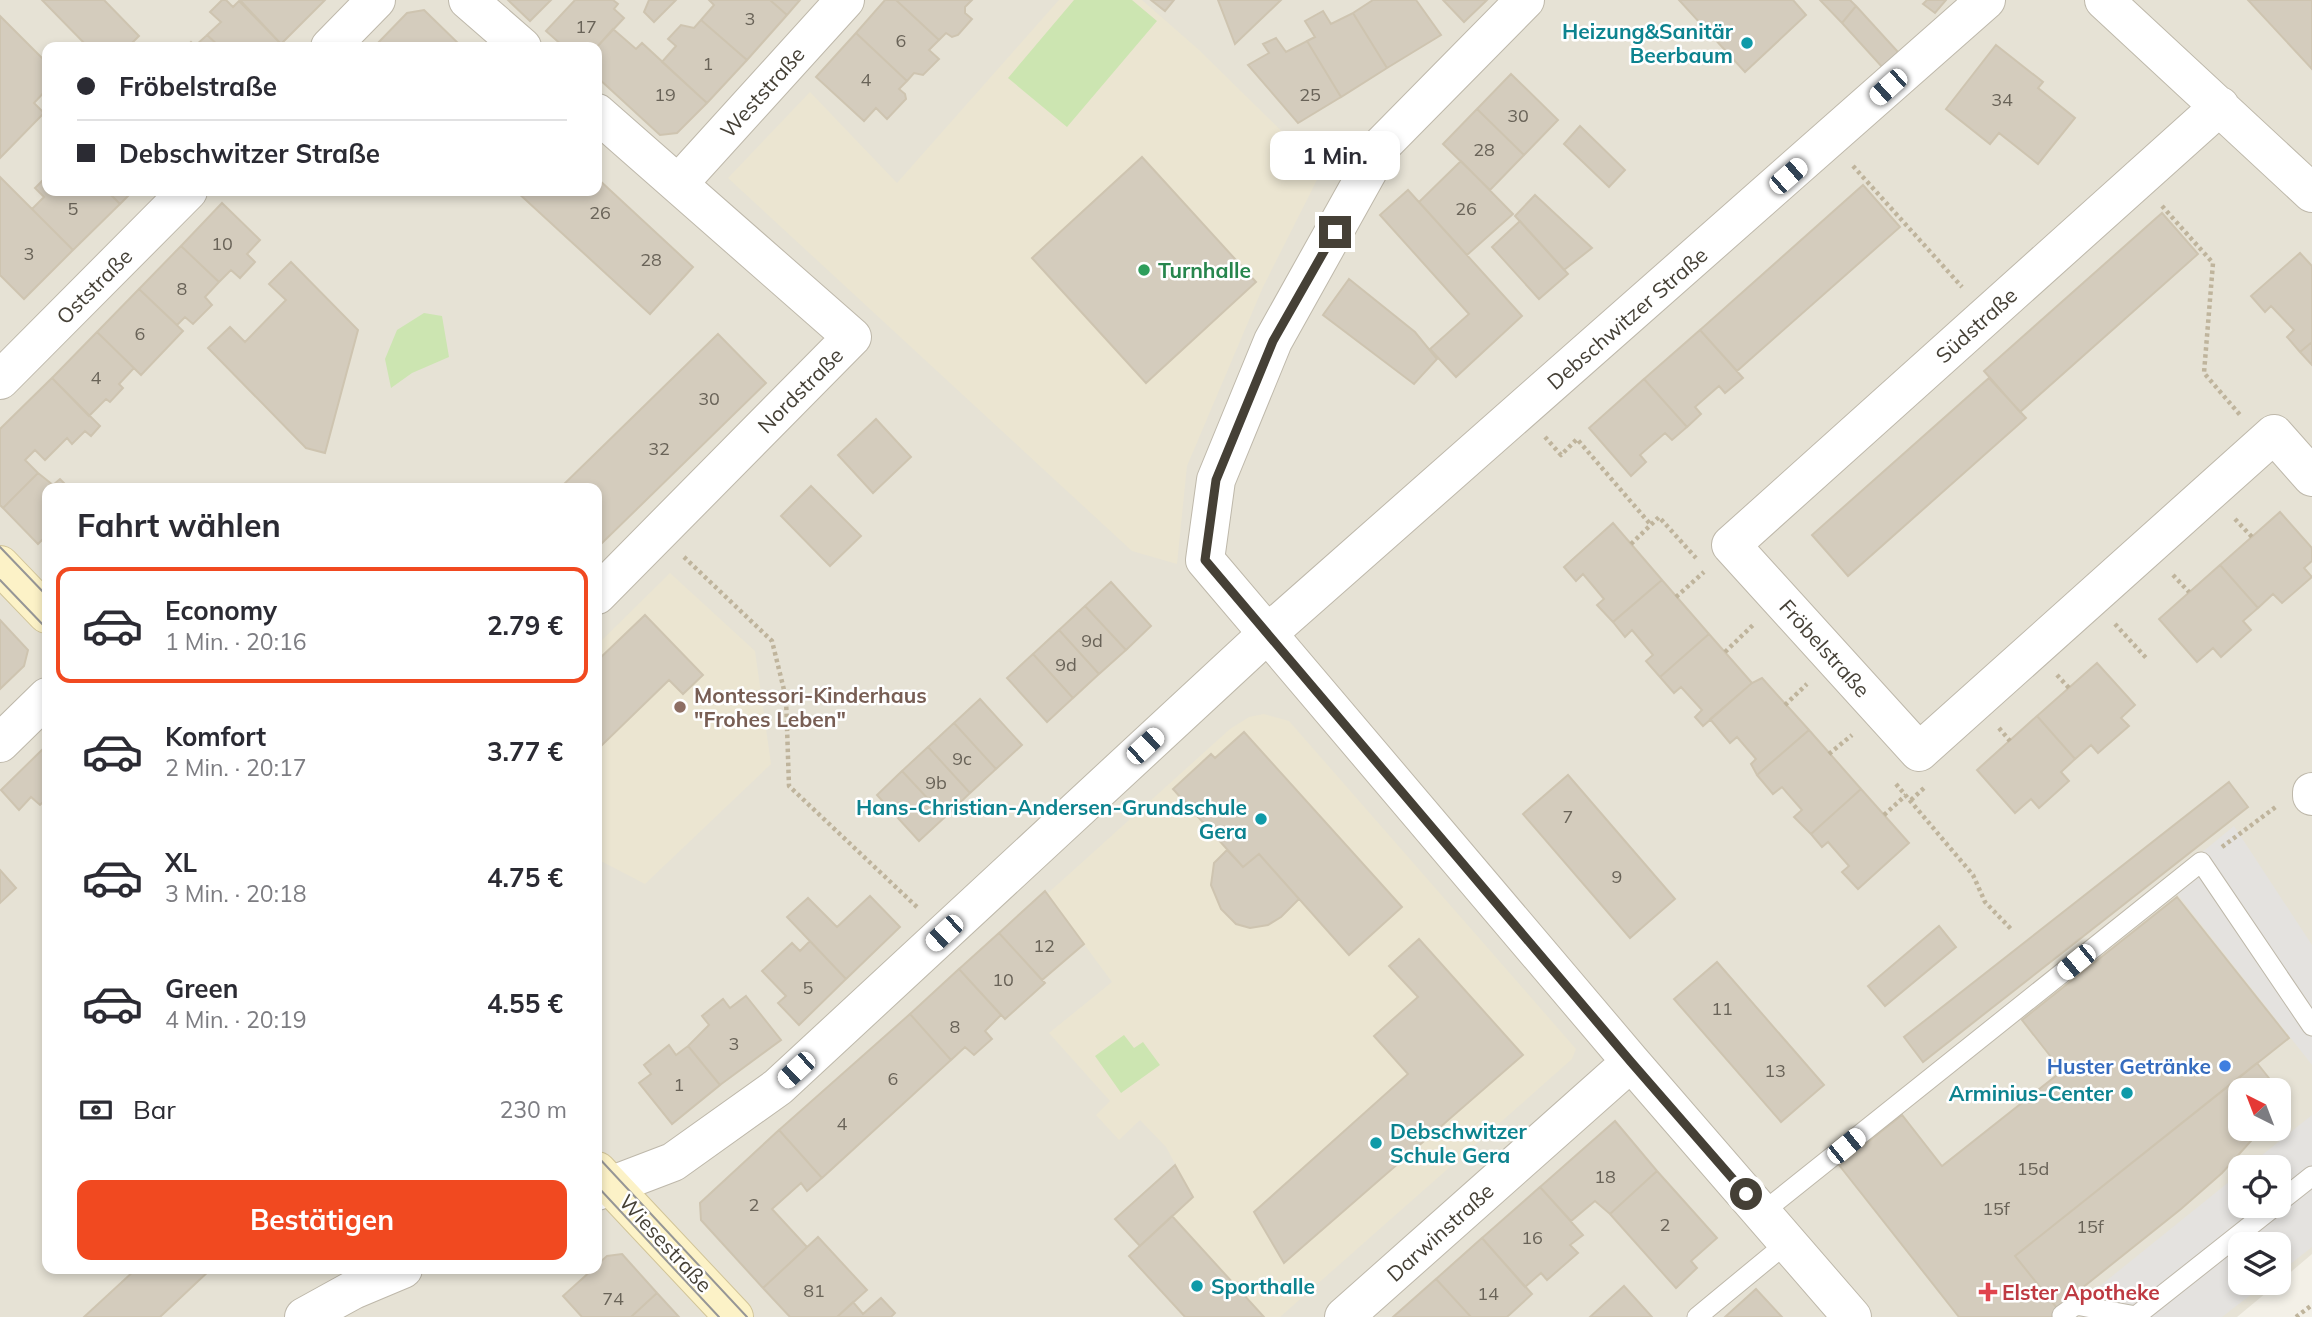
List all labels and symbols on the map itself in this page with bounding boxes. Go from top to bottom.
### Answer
house number: 3 [745,7,755,30]
house number: 17 [575,15,597,38]
place label: Heizung&Sanitär Beerbaum [1562,18,1734,68]
house number: 6 [896,29,906,52]
marker: Heizung&Sanitär Beerbaum [1739,35,1755,51]
street label: Weststraße [714,41,810,143]
house number: 1 [703,52,713,75]
car [1866,65,1911,109]
house number: 4 [861,68,872,91]
house number: 19 [654,83,676,106]
house number: 25 [1299,83,1321,106]
house number: 34 [1991,88,2013,111]
house number: 30 [1507,104,1529,127]
callout: 1 Min. [1270,131,1400,180]
house number: 28 [1473,138,1495,161]
car [1766,154,1811,198]
house number: 5 [68,197,79,220]
house number: 26 [1455,197,1477,220]
house number: 26 [589,201,611,224]
route end [1319,216,1351,248]
house number: 10 [211,232,233,255]
street label: Debschwitzer Straße [1542,241,1712,395]
house number: 3 [24,242,34,265]
street label: Oststraße [51,243,137,329]
house number: 28 [640,248,662,271]
place label: Turnhalle [1158,257,1251,283]
marker: Turnhalle [1136,262,1152,278]
house number: 8 [177,277,187,300]
street label: Südstraße [1930,282,2022,368]
house number: 6 [135,322,145,345]
street label: Nordstraße [752,342,848,438]
house number: 4 [91,366,102,389]
house number: 30 [698,387,720,410]
house number: 32 [648,437,670,460]
street label: Fröbelstraße [1774,594,1876,702]
house number: 9d [1081,629,1103,652]
house number: 9d [1055,653,1077,676]
place label: Montessori-Kinderhaus "Frohes Leben" [694,682,927,732]
marker: Montessori-Kinderhaus "Frohes Leben" [672,699,688,715]
car [1123,724,1168,768]
house number: 9c [952,747,972,770]
house number: 9b [925,771,947,794]
place label: Hans-Christian-Andersen-Grundschule Gera [856,794,1247,844]
house number: 7 [1563,805,1573,828]
marker: Hans-Christian-Andersen-Grundschule Gera [1253,811,1269,827]
house number: 9 [1612,865,1622,888]
car [922,911,967,955]
house number: 12 [1033,934,1055,957]
car [2054,941,2099,983]
house number: 10 [992,968,1014,991]
house number: 5 [803,976,814,999]
house number: 11 [1711,997,1733,1020]
house number: 8 [950,1015,960,1038]
house number: 3 [729,1032,739,1055]
car [774,1048,819,1092]
place label: Huster Getränke [2047,1053,2211,1079]
marker: Huster Getränke [2217,1058,2233,1074]
house number: 13 [1764,1059,1786,1082]
house number: 6 [888,1067,898,1090]
house number: 1 [674,1073,684,1096]
north arrow [2228,1078,2291,1141]
place label: Arminius-Center [1949,1080,2114,1106]
marker: Arminius-Center [2119,1085,2135,1101]
house number: 4 [837,1112,848,1135]
place label: Debschwitzer Schule Gera [1390,1118,1528,1168]
car [1824,1125,1869,1167]
marker: Debschwitzer Schule Gera [1368,1135,1384,1151]
house number: 15d [2017,1157,2049,1180]
house number: 18 [1594,1165,1616,1188]
street label: Darwinstraße [1381,1177,1499,1287]
route start [1730,1178,1762,1210]
street label: Wiesestraße [614,1189,718,1297]
house number: 2 [749,1193,759,1216]
house number: 15f [1982,1197,2011,1220]
house number: 2 [1660,1213,1670,1236]
house number: 15f [2076,1215,2105,1238]
house number: 16 [1521,1226,1543,1249]
place label: Sporthalle [1211,1273,1315,1299]
marker: Sporthalle [1189,1278,1205,1294]
house number: 81 [803,1279,825,1302]
place label: Elster Apotheke [2002,1279,2160,1305]
house number: 14 [1477,1282,1499,1305]
marker: Elster Apotheke [1980,1284,1996,1300]
house number: 74 [602,1287,624,1310]

